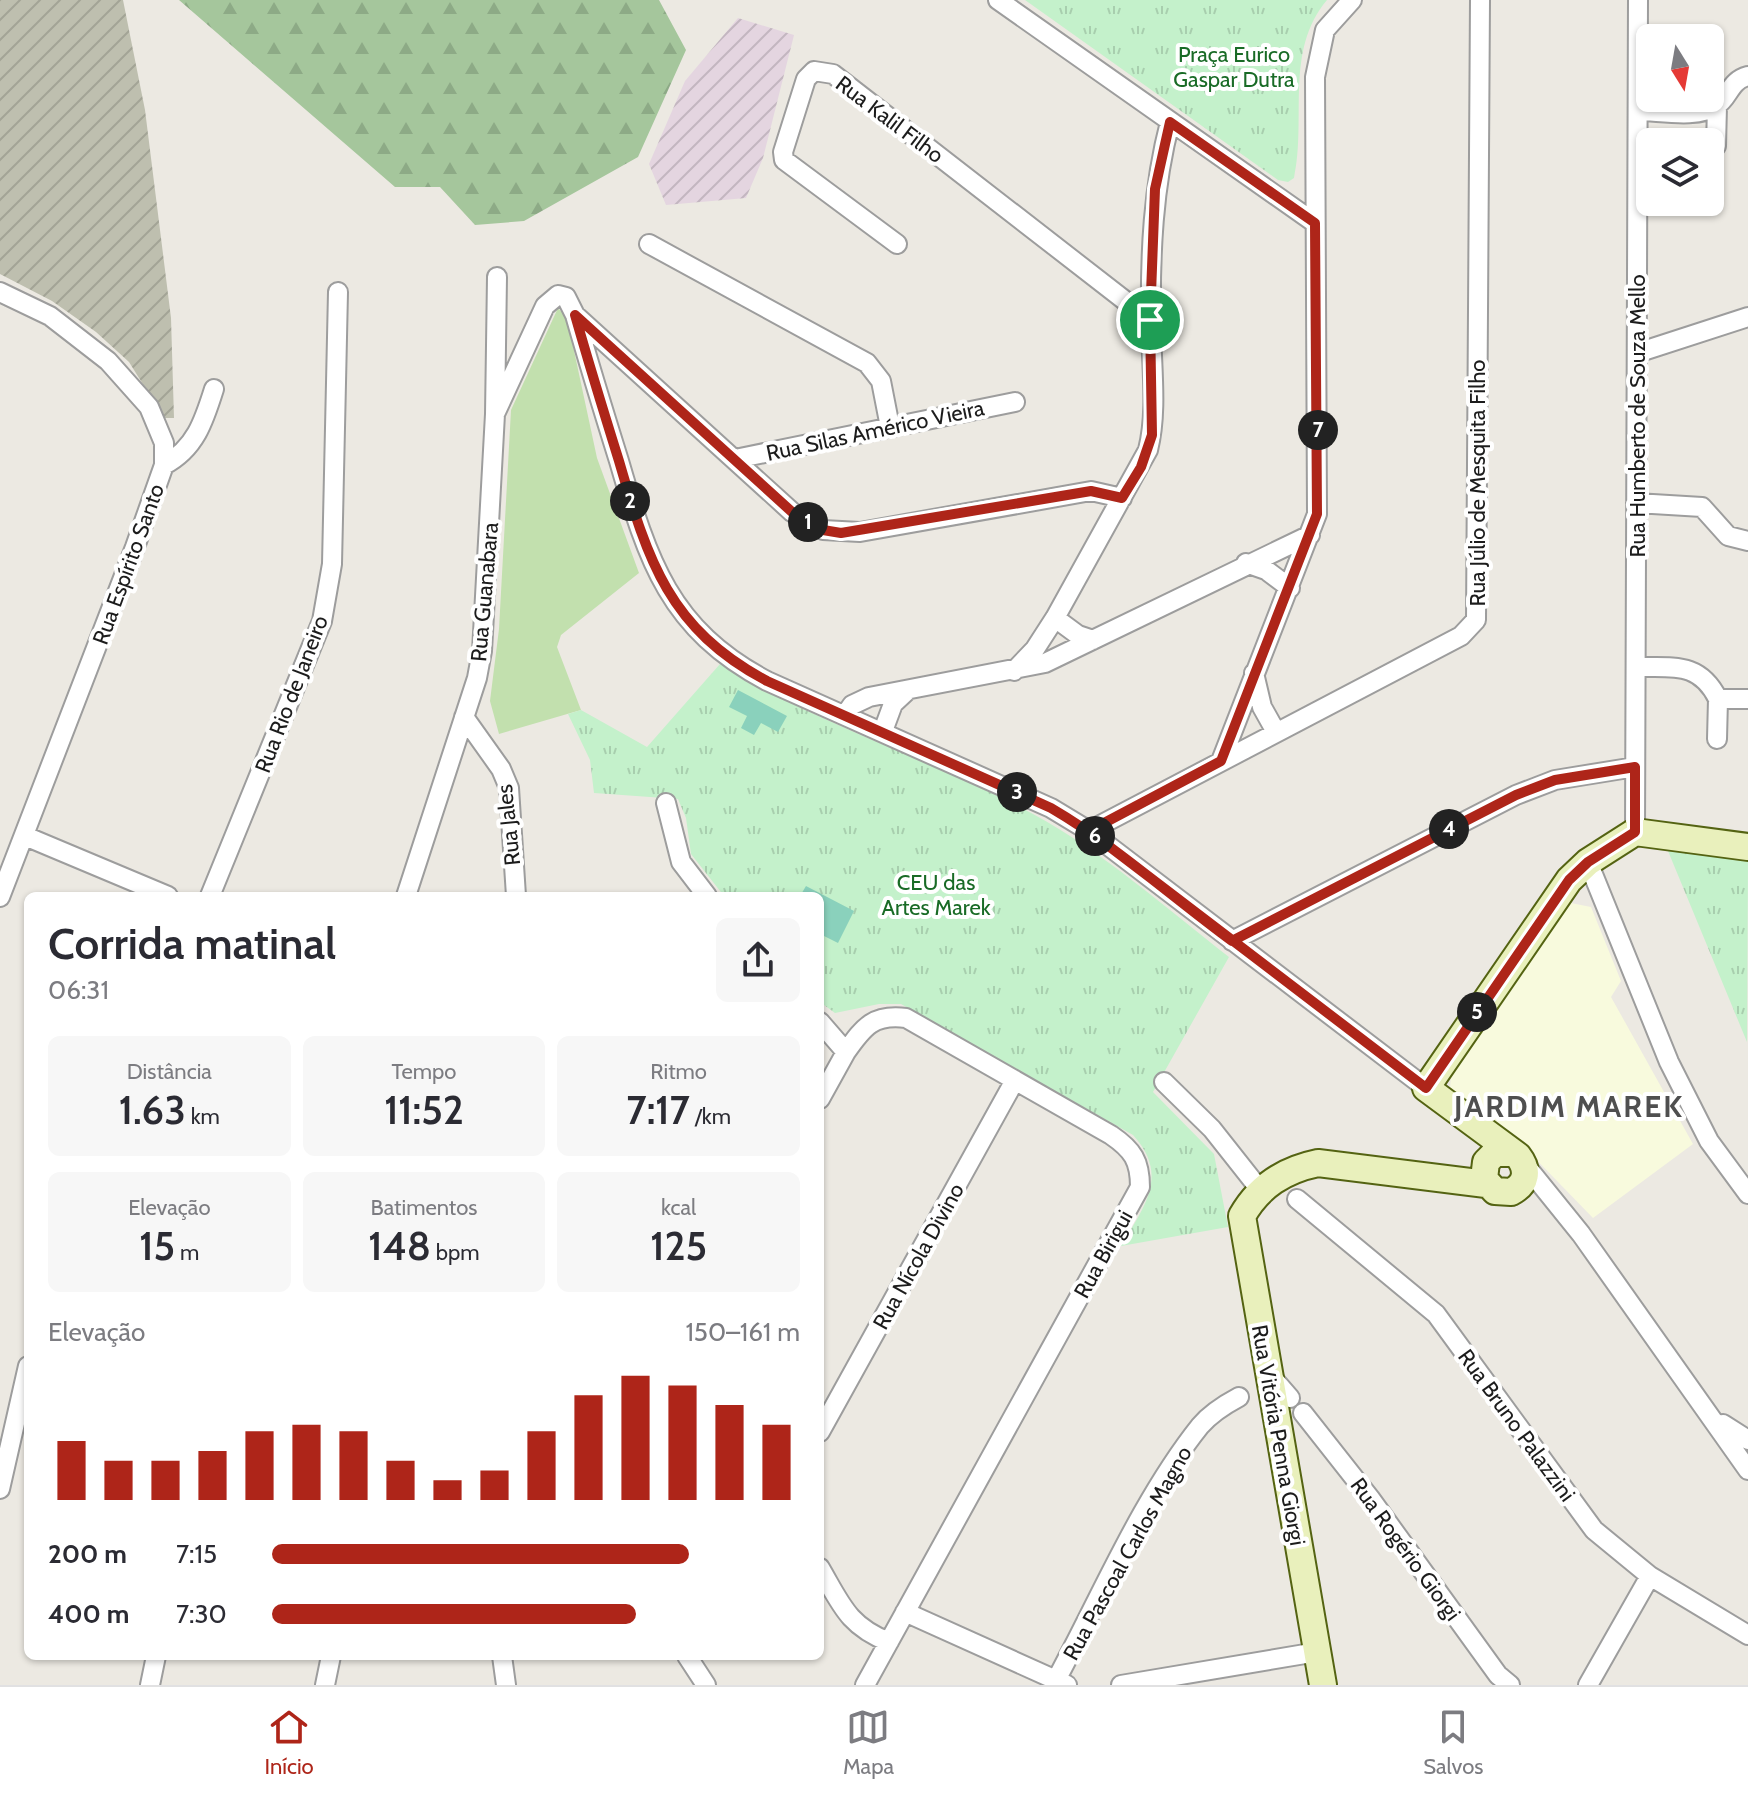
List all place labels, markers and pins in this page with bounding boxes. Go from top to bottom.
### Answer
pin [1116,286,1184,354]
pin: 7 [1298,410,1338,450]
pin: 2 [610,481,650,521]
pin: 1 [788,502,828,542]
pin: 3 [997,772,1037,812]
pin: 4 [1429,809,1469,849]
pin: 6 [1075,816,1115,856]
pin: 5 [1457,992,1497,1032]

